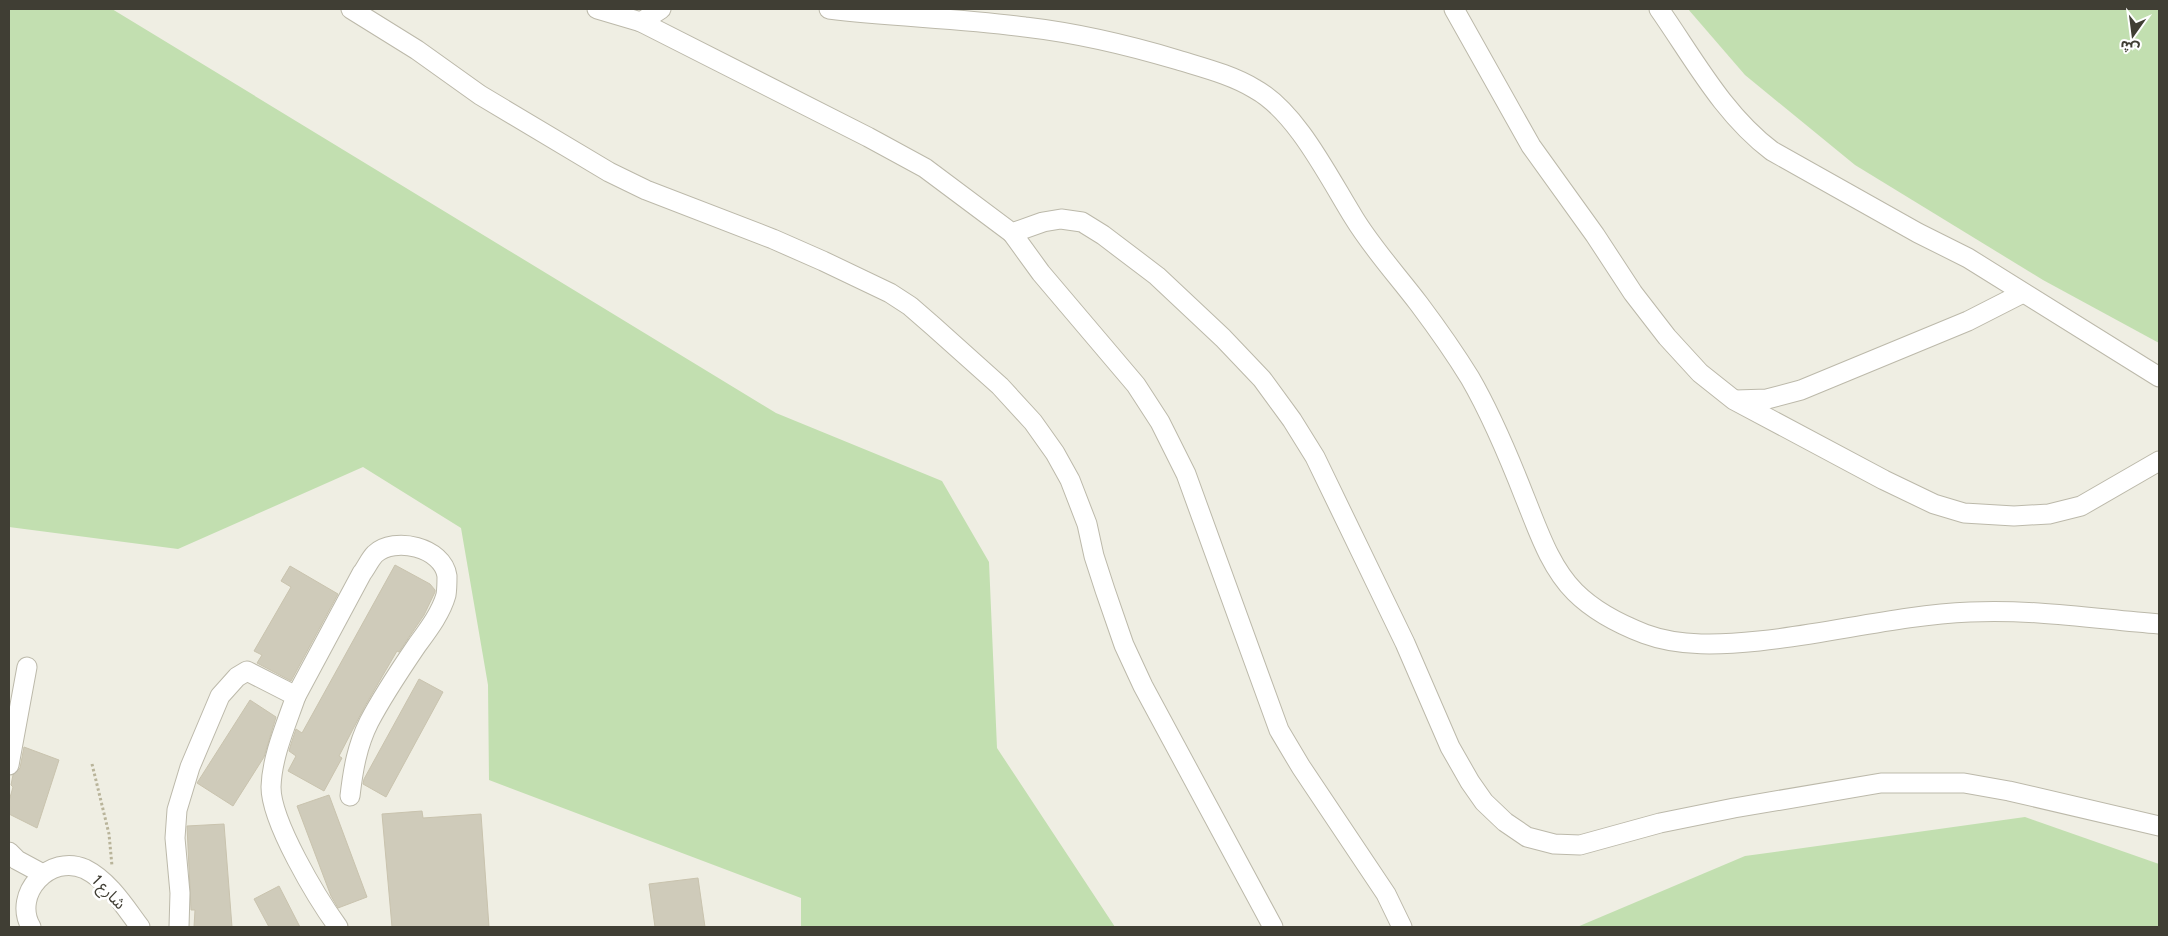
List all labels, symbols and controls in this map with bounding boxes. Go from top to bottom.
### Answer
north arrow [2108,10,2158,60]
text: ش [2118,37,2141,59]
street label: شارع 1 [86,871,130,915]

